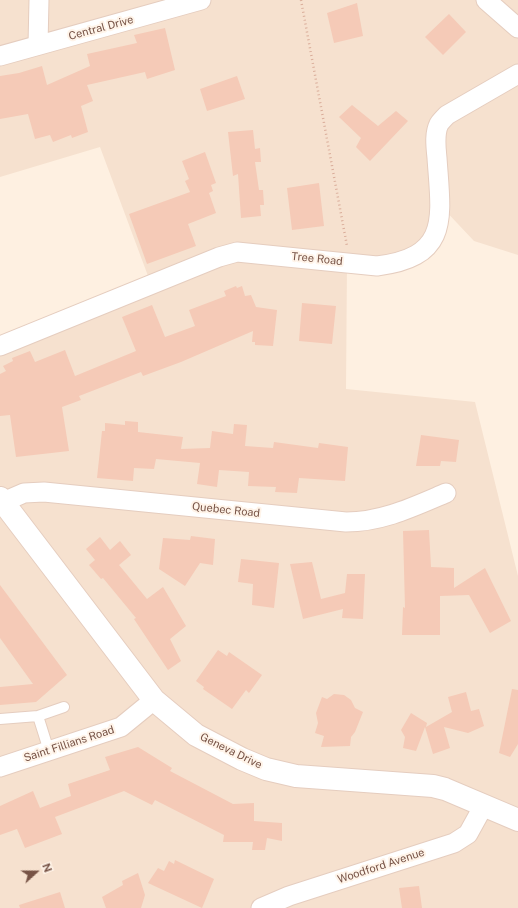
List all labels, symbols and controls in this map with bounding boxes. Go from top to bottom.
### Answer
street label: Central Drive [67,13,135,43]
street label: Tree Road [291,250,343,268]
street label: Quebec Road [191,500,261,520]
street label: Saint Fillians Road [22,723,116,765]
street label: Geneva Drive [198,730,264,772]
street label: Woodford Avenue [336,846,426,886]
north arrow [16,852,56,892]
text: N [40,862,54,874]

